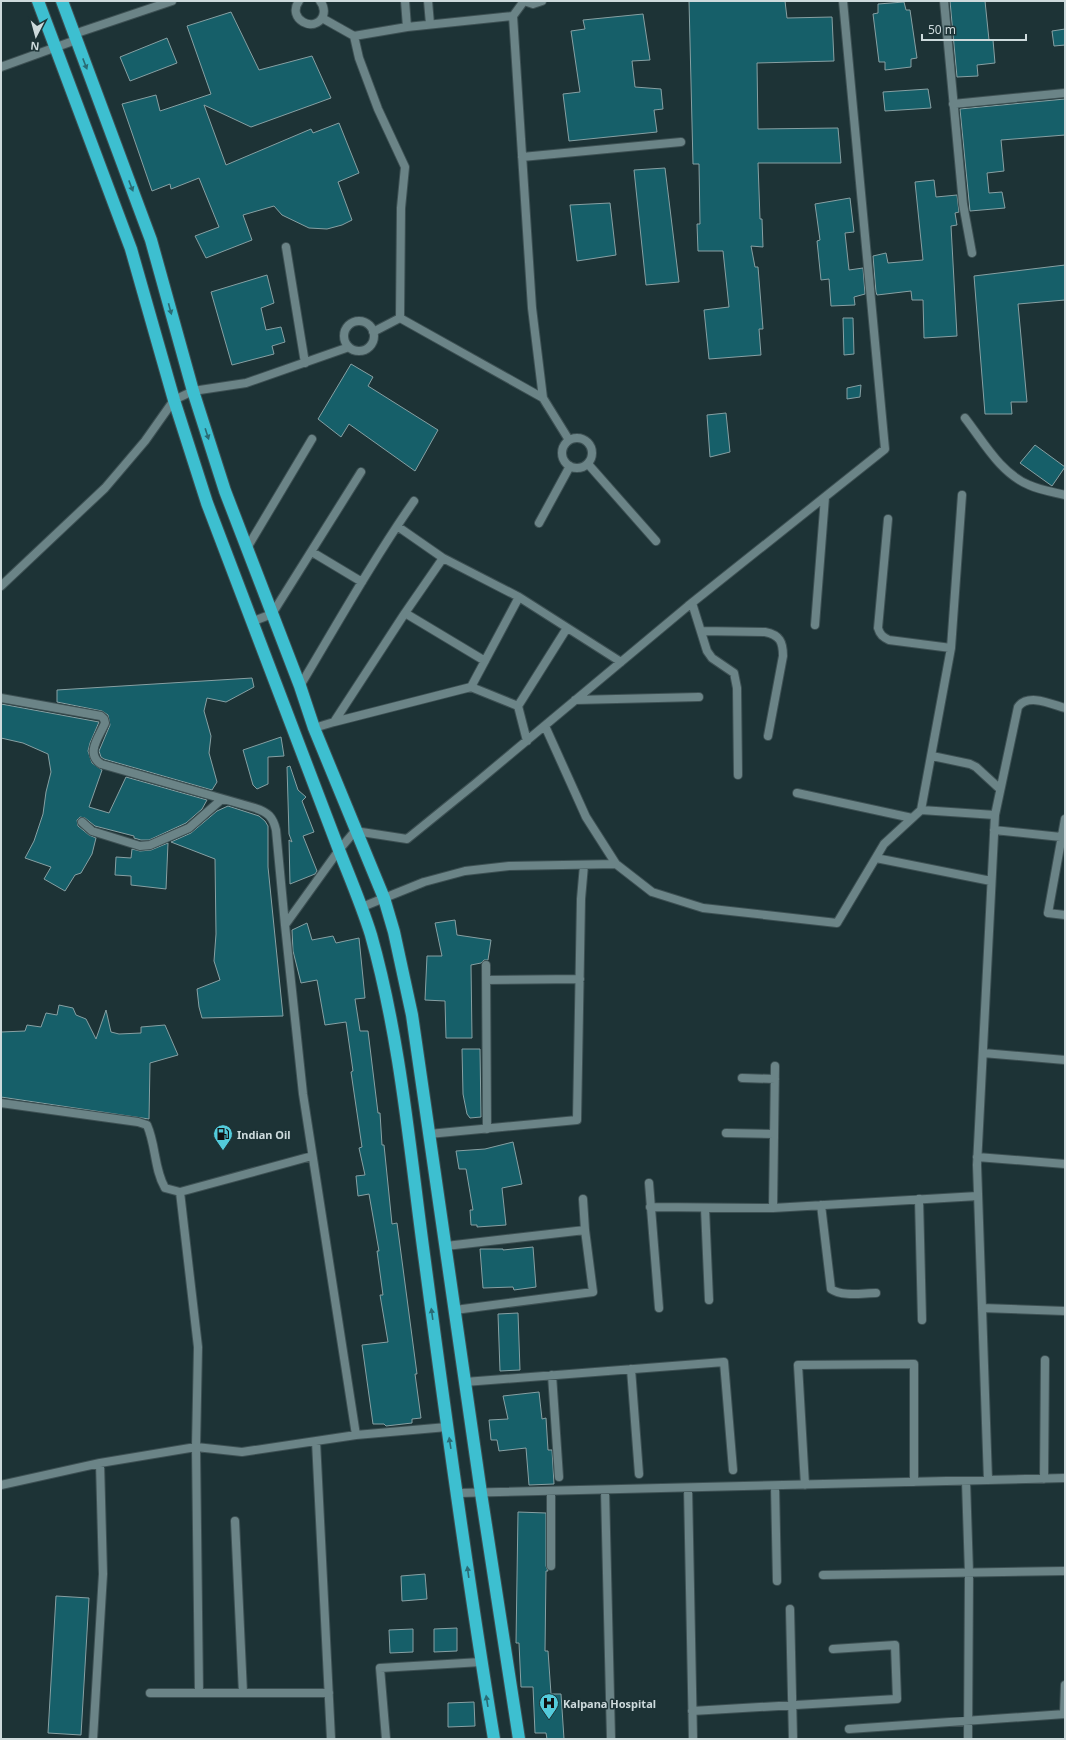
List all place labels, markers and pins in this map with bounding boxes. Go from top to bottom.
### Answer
fuel station icon: Indian Oil [212,1123,234,1151]
place label: Indian Oil [237,1127,291,1142]
hospital icon: Kalpana Hospital [538,1692,560,1720]
place label: Kalpana Hospital [563,1696,656,1711]

